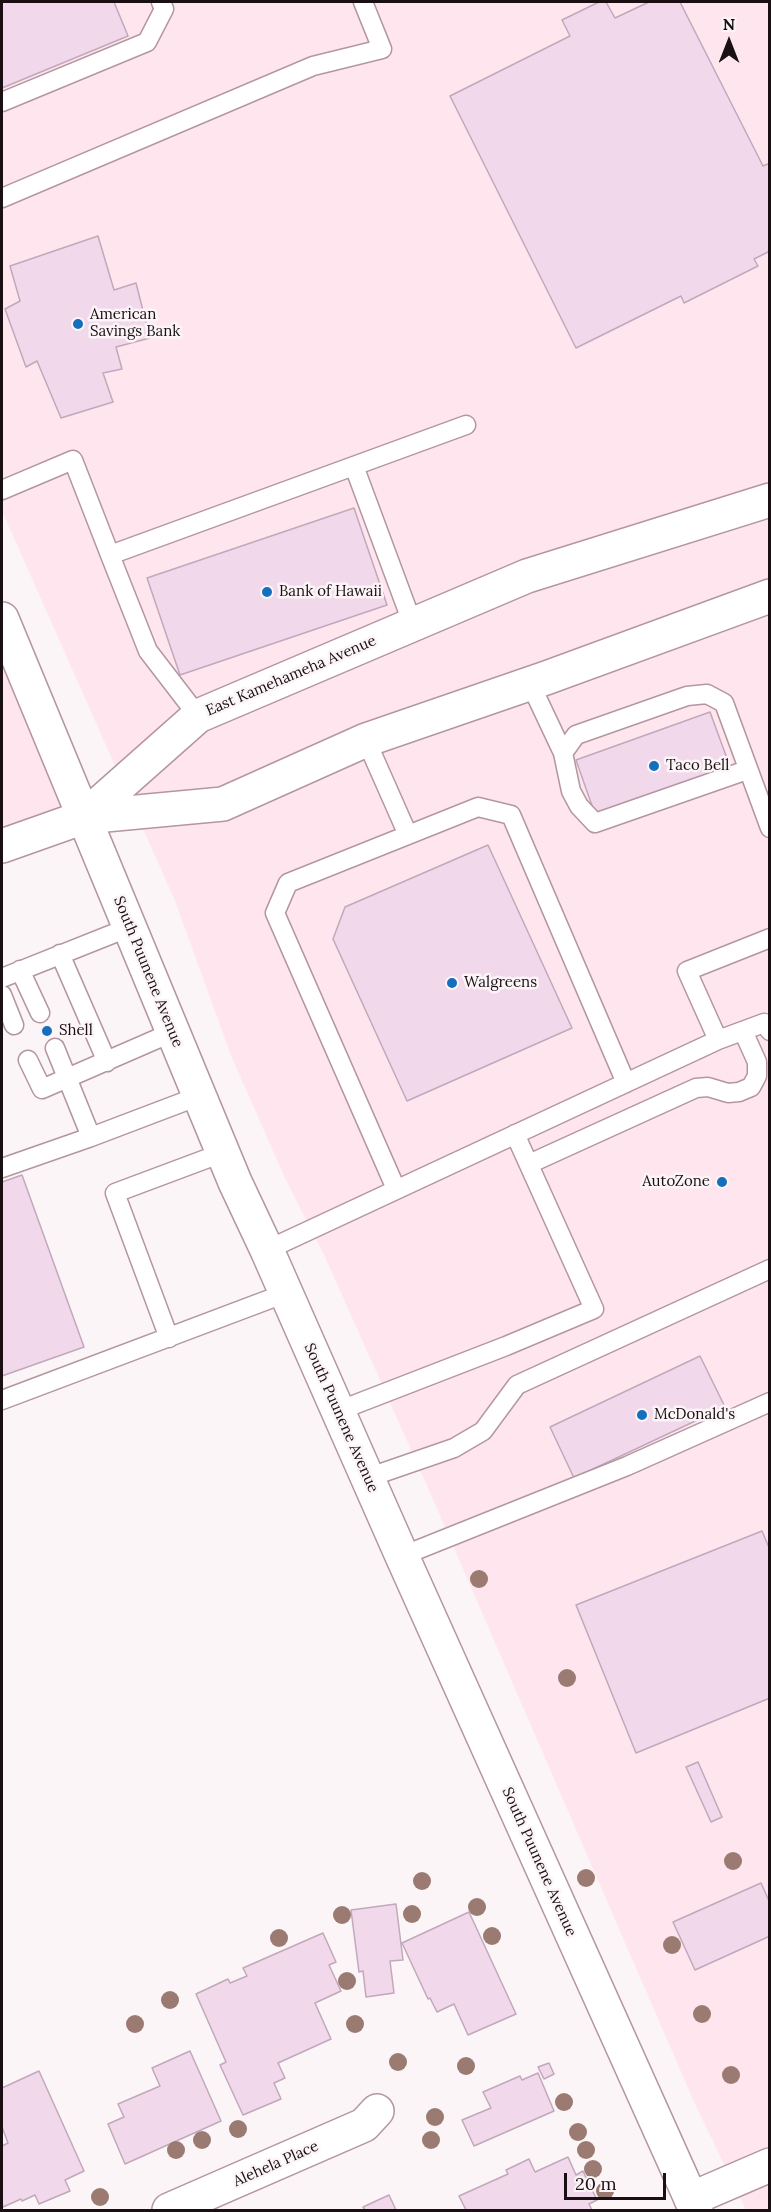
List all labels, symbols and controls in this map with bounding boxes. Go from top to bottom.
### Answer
north arrow [699,12,759,72]
text: N [723,14,735,34]
place label: American Savings Bank [90,306,180,341]
marker: American Savings Bank [71,317,85,331]
place label: Bank of Hawaii [279,583,382,601]
marker: Bank of Hawaii [260,585,274,599]
street label: East Kamehameha Avenue [203,632,379,720]
place label: Taco Bell [666,757,729,775]
marker: Taco Bell [647,759,661,773]
street label: South Puunene Avenue [109,894,187,1050]
place label: Walgreens [464,974,537,992]
marker: Walgreens [445,976,459,990]
place label: Shell [59,1022,93,1040]
marker: Shell [40,1024,54,1038]
place label: AutoZone [642,1173,710,1191]
marker: AutoZone [715,1175,729,1189]
street label: South Puunene Avenue [300,1341,382,1495]
place label: McDonald's [654,1406,735,1424]
marker: McDonald's [635,1408,649,1422]
street label: South Puunene Avenue [498,1785,580,1939]
street label: Alehela Place [231,2137,321,2191]
scale bar [567,2161,669,2199]
text: 20 m [575,2172,617,2195]

